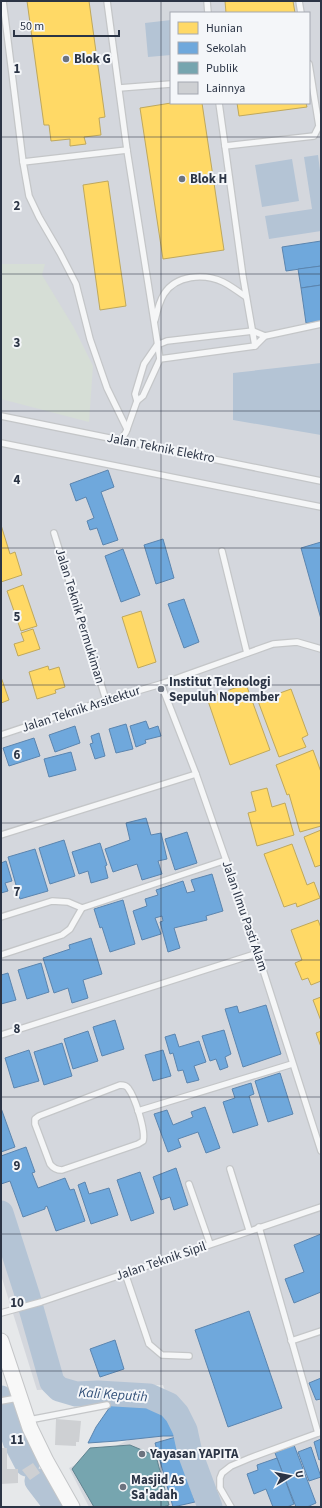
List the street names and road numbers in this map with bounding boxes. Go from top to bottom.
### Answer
street label: Jalan Teknik Elektro [106,429,216,467]
street label: Jalan Teknik Permukiman [51,546,109,686]
street label: Jalan Teknik Arsitektur [19,681,143,737]
street label: Jalan Ilmu Pasti Alam [218,858,272,974]
street label: Jalan Teknik Sipil [113,1237,209,1285]

